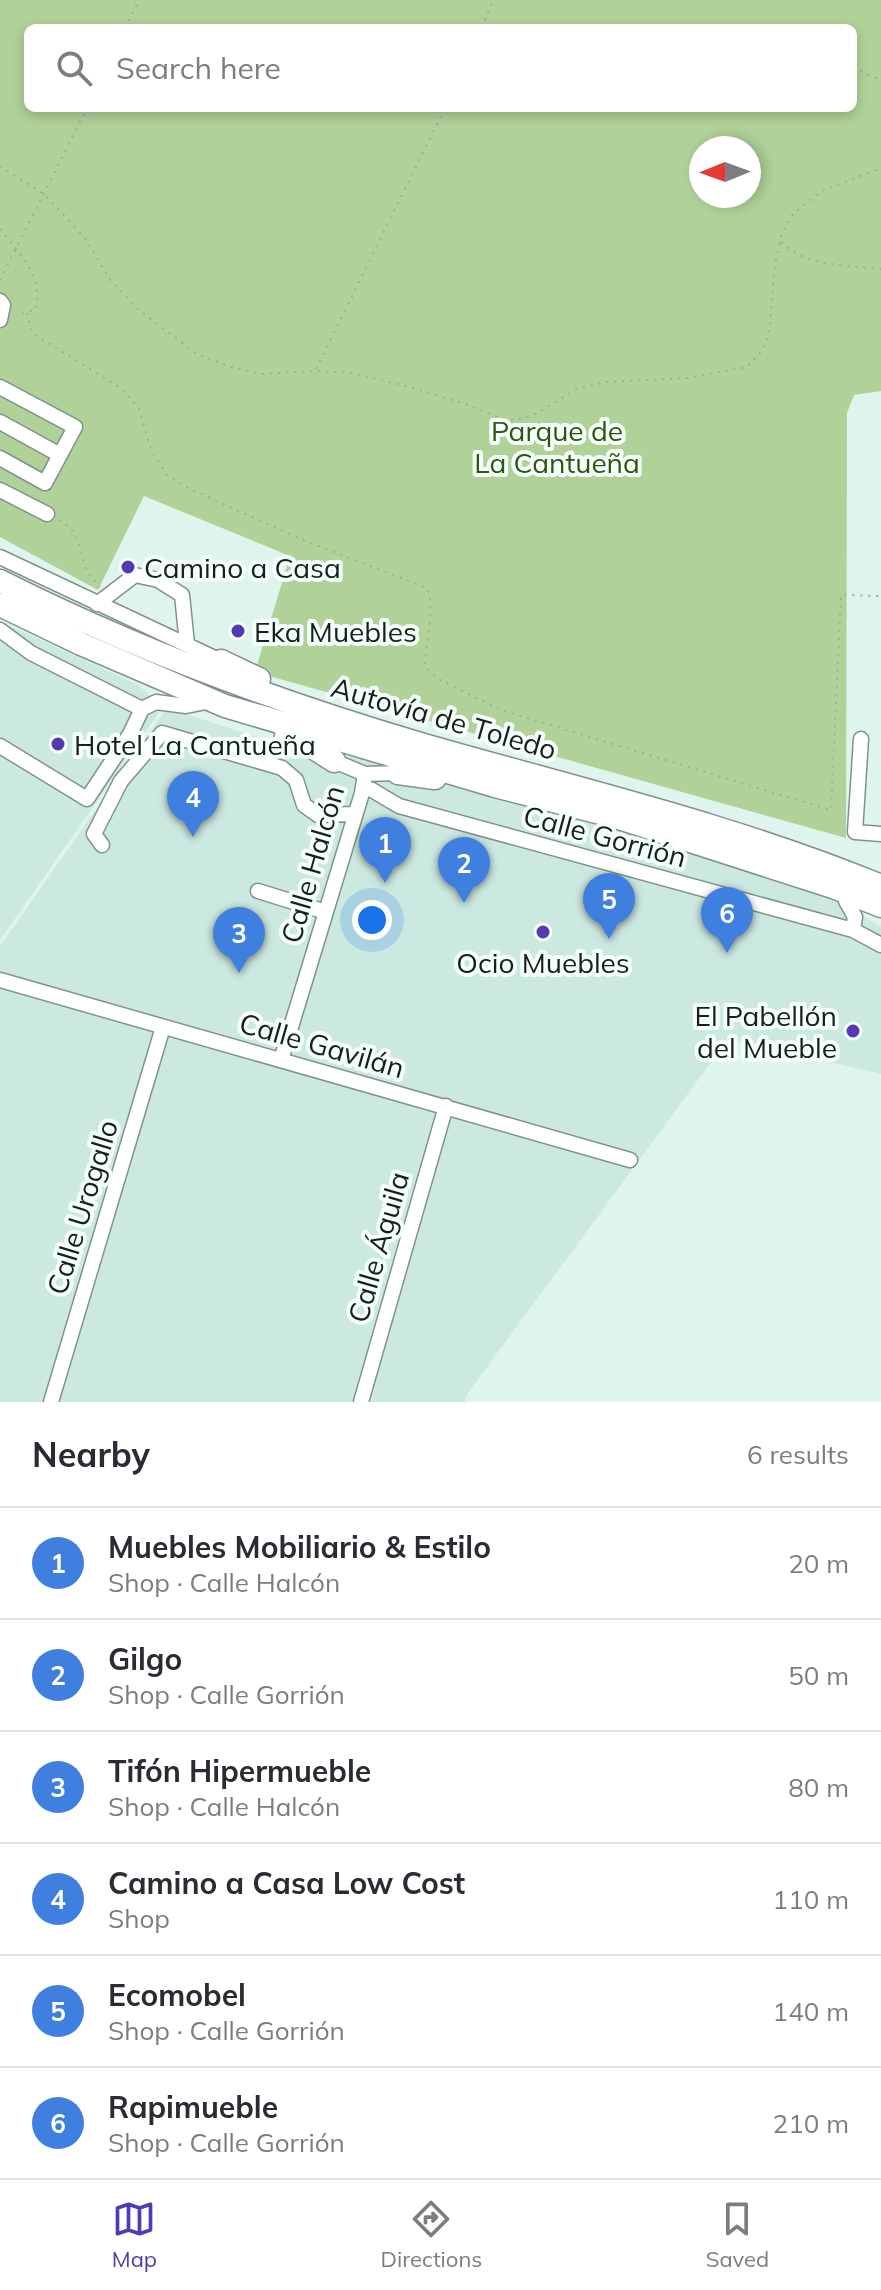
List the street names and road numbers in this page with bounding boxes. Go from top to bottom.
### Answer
street label: Autovía de Toledo [327,669,561,767]
street label: Calle Halcón [273,781,351,947]
street label: Calle Gorrión [520,797,690,875]
street label: Calle Gavilán [236,1005,408,1085]
street label: Calle Urogallo [39,1115,125,1299]
street label: Calle Águila [340,1168,416,1326]

